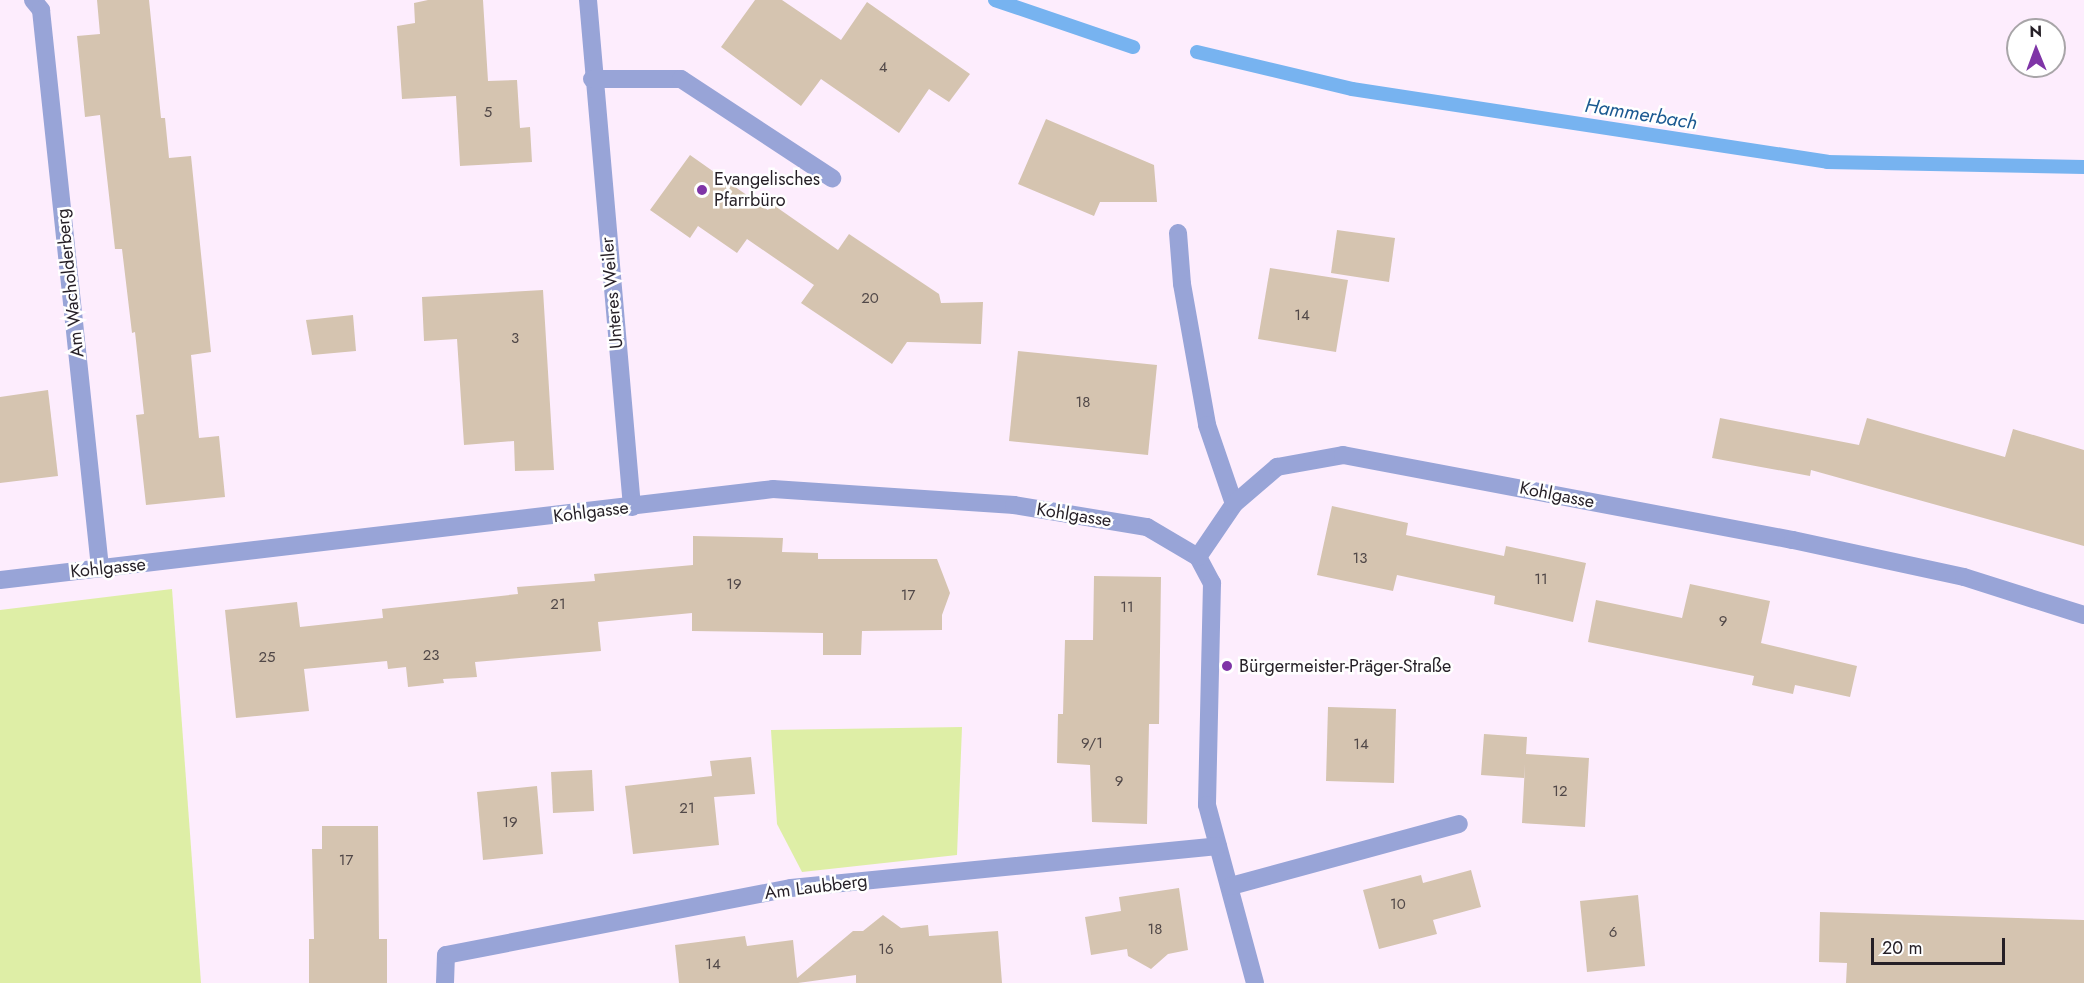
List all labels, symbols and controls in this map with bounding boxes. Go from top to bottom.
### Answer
north arrow [2006,18,2066,78]
text: N [2029,20,2042,43]
house number: 4 [879,59,887,77]
water label: Hammerbach [1583,93,1699,135]
house number: 5 [484,104,492,122]
place label: Evangelisches Pfarrbüro [714,169,820,212]
marker: Evangelisches Pfarrbüro [695,183,709,197]
street label: Am Wacholderberg [51,208,89,358]
street label: Unteres Weiler [596,236,628,350]
house number: 20 [861,290,879,308]
house number: 14 [1294,307,1310,325]
house number: 3 [511,330,519,348]
house number: 18 [1076,394,1090,412]
street label: Kohlgasse [1518,477,1596,513]
street label: Kohlgasse [552,497,630,527]
street label: Kohlgasse [1035,498,1113,532]
house number: 13 [1353,550,1367,568]
street label: Kohlgasse [69,553,147,583]
house number: 11 [1534,571,1548,589]
house number: 19 [726,576,742,594]
house number: 17 [901,587,915,605]
house number: 21 [550,596,566,614]
house number: 11 [1120,599,1134,617]
house number: 9 [1719,613,1727,631]
house number: 23 [423,647,439,665]
house number: 25 [259,649,275,667]
place label: Bürgermeister-Präger-Straße [1239,655,1451,677]
marker: Bürgermeister-Präger-Straße [1220,659,1234,673]
house number: 9/1 [1081,735,1103,753]
house number: 14 [1353,736,1369,754]
house number: 9 [1115,773,1123,791]
house number: 12 [1552,783,1568,801]
house number: 21 [679,800,695,818]
house number: 19 [502,814,518,832]
house number: 17 [339,852,353,870]
street label: Am Laubberg [763,870,869,904]
house number: 10 [1390,896,1406,914]
house number: 18 [1148,921,1162,939]
house number: 6 [1609,924,1617,942]
scale bar [1874,926,2008,964]
text: 20 m [1882,935,1922,961]
house number: 16 [878,941,894,959]
house number: 14 [705,956,721,974]

